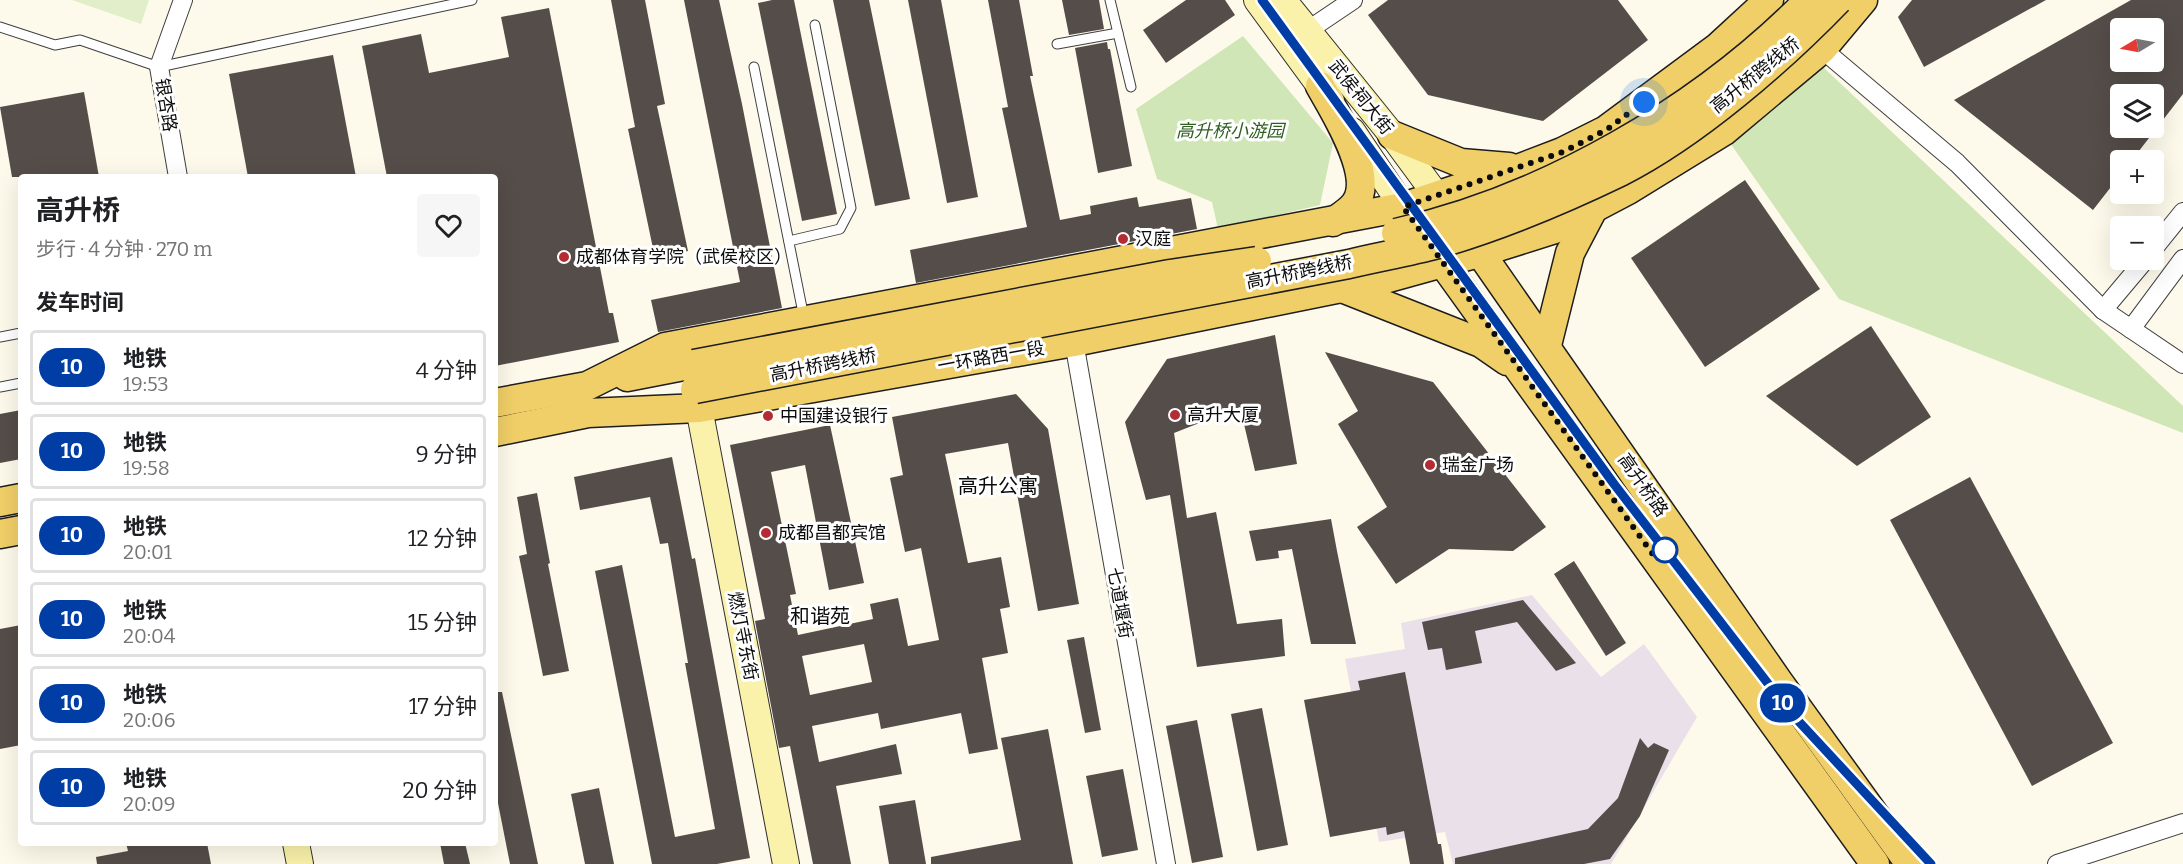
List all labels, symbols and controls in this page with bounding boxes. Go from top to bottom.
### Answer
north arrow [2110,18,2164,72]
map controls [2110,18,2164,270]
street label: 高升桥跨线桥 [1706,32,1804,118]
street label: 武侯祠大街 [1324,55,1398,139]
street label: 银杏路 [151,77,181,133]
button: layers [2110,84,2164,138]
your location [1629,87,1659,117]
park label: 高升桥小游园 [1176,120,1287,142]
button: + [2110,150,2164,204]
text: 高升桥 [36,194,120,227]
button: heart [417,194,480,257]
button: − [2110,216,2164,270]
place label: 汉庭 [1135,228,1171,250]
marker: 汉庭 [1116,232,1130,246]
text: 步行 · 4 分钟 · 270 m [36,237,212,261]
place label: 成都体育学院（武侯校区） [576,246,792,268]
marker: 成都体育学院（武侯校区） [557,250,571,264]
street label: 高升桥跨线桥 [1244,251,1354,293]
text: 发车时间 [36,289,124,316]
street label: 一环路西一段 [936,337,1046,377]
street label: 高升桥跨线桥 [768,344,878,386]
text: 地铁 [123,345,167,372]
text: 10 [61,354,83,380]
text: 4 分钟 [416,357,477,384]
text: 19:53 [123,372,169,396]
place label: 高升大厦 [1187,404,1259,426]
place label: 中国建设银行 [780,405,888,427]
marker: 高升大厦 [1168,408,1182,422]
marker: 中国建设银行 [761,409,775,423]
text: 地铁 [123,429,167,456]
text: 10 [61,438,83,464]
text: 9 分钟 [416,441,477,468]
street label: 高升桥路 [1613,449,1673,521]
place label: 瑞金广场 [1442,454,1514,476]
text: 19:58 [123,456,170,480]
marker: 瑞金广场 [1423,458,1437,472]
district label: 高升公寓 [958,474,1038,498]
text: 地铁 [123,513,167,540]
text: 10 [61,522,83,548]
place label: 成都昌都宾馆 [778,522,886,544]
text: 12 分钟 [408,525,477,552]
marker: 成都昌都宾馆 [759,526,773,540]
unlabelled marker [1652,537,1678,563]
text: 20:01 [123,540,172,564]
street label: 七道堰街 [1103,566,1137,640]
street label: 燃灯寺东街 [724,590,762,682]
text: 地铁 [123,597,167,624]
district label: 和谐苑 [790,604,850,628]
text: 10 [61,606,83,632]
text: 15 分钟 [408,609,477,636]
text: 20:04 [123,624,175,648]
text: 地铁 [123,681,167,708]
line badge: 10 [1756,684,1810,722]
text: 10 [61,690,83,716]
text: 10 [1772,690,1794,716]
text: 17 分钟 [409,693,477,720]
text: 20:06 [123,708,175,732]
text: 地铁 [123,765,167,792]
text: 10 [61,774,83,800]
text: 20 分钟 [403,777,477,804]
text: 20:09 [123,792,175,816]

